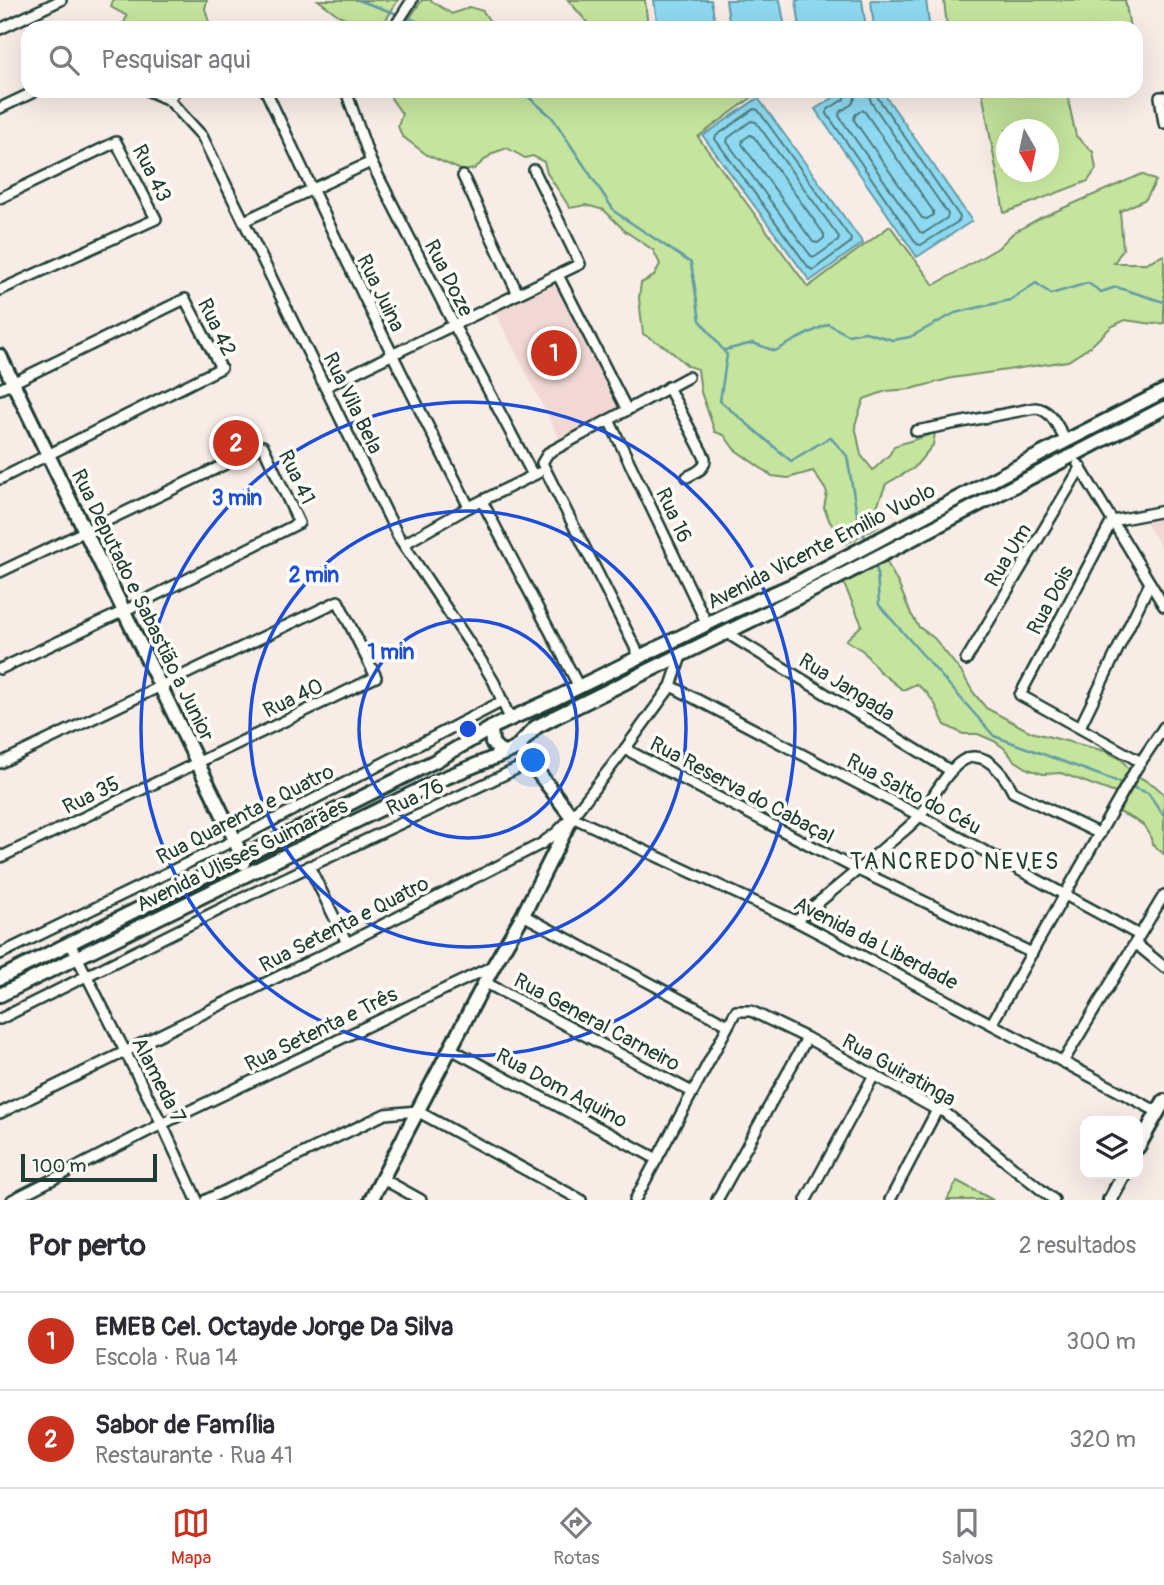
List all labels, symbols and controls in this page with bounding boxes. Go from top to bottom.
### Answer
search box [21,21,1143,98]
icon: search [45,41,83,79]
text: Pesquisar aqui [101,44,250,76]
north arrow [996,119,1059,182]
street label: Rua 43 [126,140,177,207]
street label: Rua Doze [418,235,480,322]
street label: Rua Juina [350,250,411,336]
street label: Rua 42 [191,294,242,361]
pin: 1 [531,327,577,379]
street label: Rua Vila Bela [316,348,389,458]
pin: 2 [213,417,259,469]
street label: Rua 41 [272,445,321,509]
street label: Rua Deputado e Sabastião a Junior [65,465,221,746]
street label: Avenida Vicente Emilio Vuolo [703,477,940,616]
street label: Rua 16 [649,483,698,547]
text: 3 min [212,485,262,512]
street label: Rua Um [979,518,1038,592]
street label: Rua Dois [1021,560,1080,640]
text: 2 min [289,562,339,589]
text: 1 min [368,639,415,666]
street label: Rua Jangada [794,647,900,728]
street label: Rua 40 [259,672,328,725]
centre of rings [456,717,480,741]
street label: Rua Reserva do Cabaçal [645,730,838,850]
your location [516,743,550,777]
street label: Rua Salto do Céu [842,748,986,841]
street label: Rua Quarenta e Quatro [152,758,339,871]
street label: Rua 35 [58,770,124,821]
street label: Rua 76 [382,772,448,822]
street label: Avenida Ulisses Guimarães [132,792,353,918]
district label: TANCREDO NEVES [850,847,1060,876]
street label: Rua Setenta e Quatro [255,870,434,979]
street label: Avenida da Liberdade [789,890,963,997]
street label: Rua General Carneiro [509,967,685,1078]
street label: Rua Setenta e Três [240,981,403,1078]
street label: Rua Guiratinga [837,1028,960,1113]
street label: Alameda 7 [125,1033,192,1128]
street label: Rua Dom Aquino [491,1042,632,1134]
map controls [1080,1116,1143,1179]
button: layers [1080,1116,1143,1179]
scale bar [21,1151,158,1183]
text: 100 m [32,1154,86,1178]
text: Por perto [28,1227,146,1264]
text: 2 resultados [1019,1231,1136,1260]
text: EMEB Cel. Octayde Jorge Da Silva [95,1311,453,1343]
text: 1 [47,1327,56,1356]
text: 300 m [1066,1327,1136,1356]
text: Escola · Rua 14 [95,1343,238,1372]
text: Sabor de Família [95,1409,275,1441]
text: 2 [45,1425,57,1454]
text: 320 m [1069,1425,1136,1454]
text: Restaurante · Rua 41 [95,1441,293,1470]
tab: Mapa [171,1504,211,1570]
tab: Rotas [553,1504,599,1570]
tab: Salvos [941,1504,993,1570]

